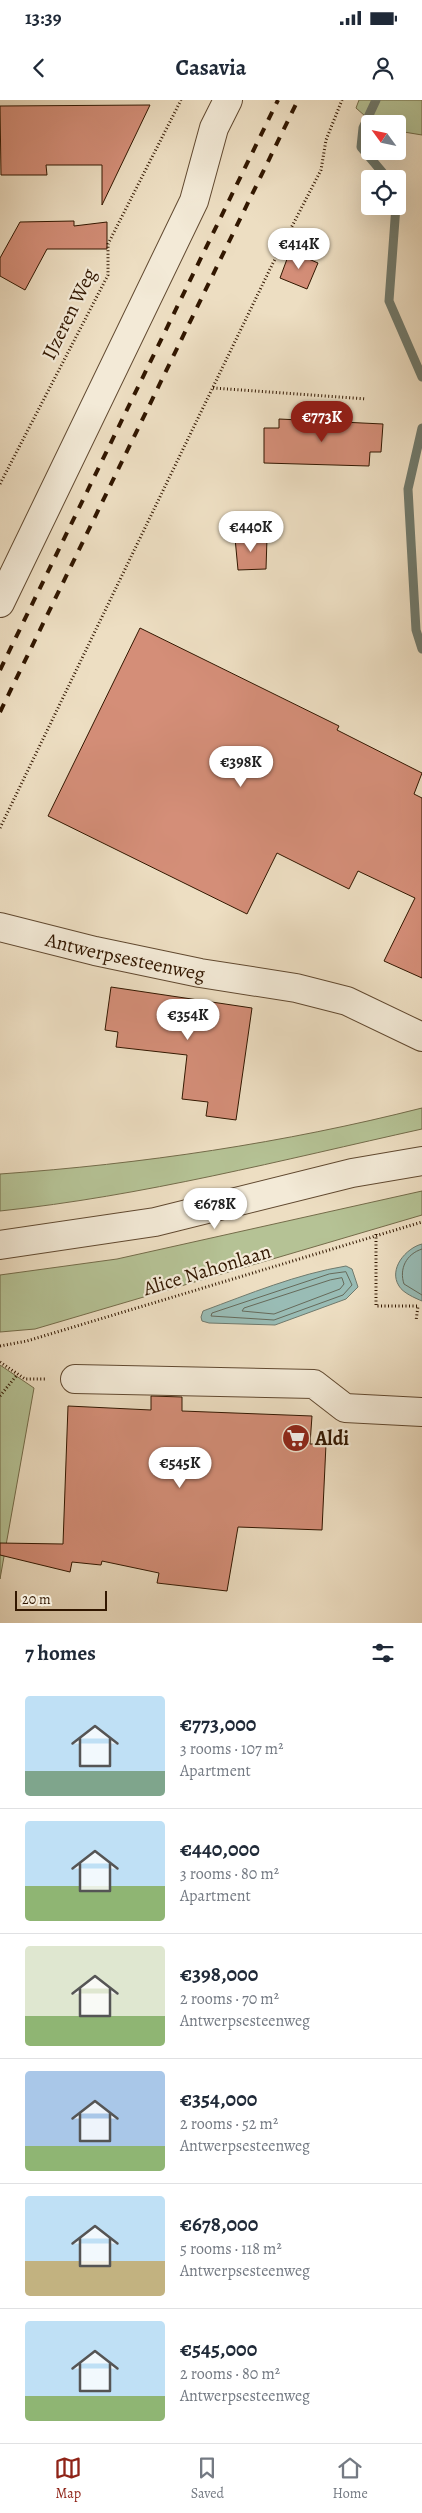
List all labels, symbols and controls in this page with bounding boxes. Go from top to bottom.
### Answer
text: 13:39 [25,5,61,31]
text: Casavia [176,53,246,83]
icon: back [25,54,53,82]
icon: person [369,54,397,82]
north arrow [361,115,406,160]
map controls [361,115,406,215]
button: locate [361,170,406,215]
pin: €414K [264,228,334,270]
text: €414K [279,233,319,255]
street label: IJzeren Weg [35,264,103,364]
pin: €773K [287,400,357,443]
text: €773K [302,406,342,428]
pin: €440K [216,510,286,553]
text: €440K [230,516,272,538]
pin: €398K [206,746,276,788]
text: €398K [220,751,262,773]
street label: Antwerpsesteenweg [42,925,207,987]
pin: €354K [153,998,223,1041]
text: €354K [168,1004,208,1026]
pin: €678K [180,1188,250,1230]
text: €678K [194,1193,236,1215]
street label: Alice Nahonlaan [139,1238,274,1303]
supermarket icon: Aldi [281,1423,311,1453]
place label: Aldi [314,1425,349,1452]
pin: €545K [145,1446,215,1489]
text: €545K [160,1452,200,1474]
scale bar [15,1588,108,1611]
text: 20 m [22,1590,51,1609]
text: 7 homes [25,1639,96,1667]
icon: filters [369,1639,397,1667]
text: €773,000 [180,1710,256,1738]
icon: home [65,1716,125,1776]
text: 3 rooms · 107 m² [180,1738,283,1760]
text: Apartment [180,1760,251,1782]
text: €440,000 [180,1835,260,1863]
icon: home [65,1841,125,1901]
text: 3 rooms · 80 m² [180,1863,279,1885]
text: Apartment [180,1885,251,1907]
text: €398,000 [180,1960,258,1988]
icon: home [65,1966,125,2026]
text: 2 rooms · 70 m² [180,1988,279,2010]
text: Antwerpsesteenweg [180,2010,310,2032]
text: €354,000 [180,2085,257,2113]
icon: home [65,2091,125,2151]
text: 2 rooms · 52 m² [180,2113,278,2135]
text: Antwerpsesteenweg [180,2135,310,2157]
text: €678,000 [180,2210,258,2238]
icon: home [65,2216,125,2276]
text: 5 rooms · 118 m² [180,2238,282,2260]
text: Antwerpsesteenweg [180,2260,310,2282]
text: €545,000 [180,2335,257,2363]
icon: home [65,2341,125,2401]
text: 2 rooms · 80 m² [180,2363,280,2385]
text: Antwerpsesteenweg [180,2385,310,2407]
tab: Map [54,2454,82,2503]
tab: Saved [191,2454,224,2503]
tab: Home [333,2454,368,2503]

